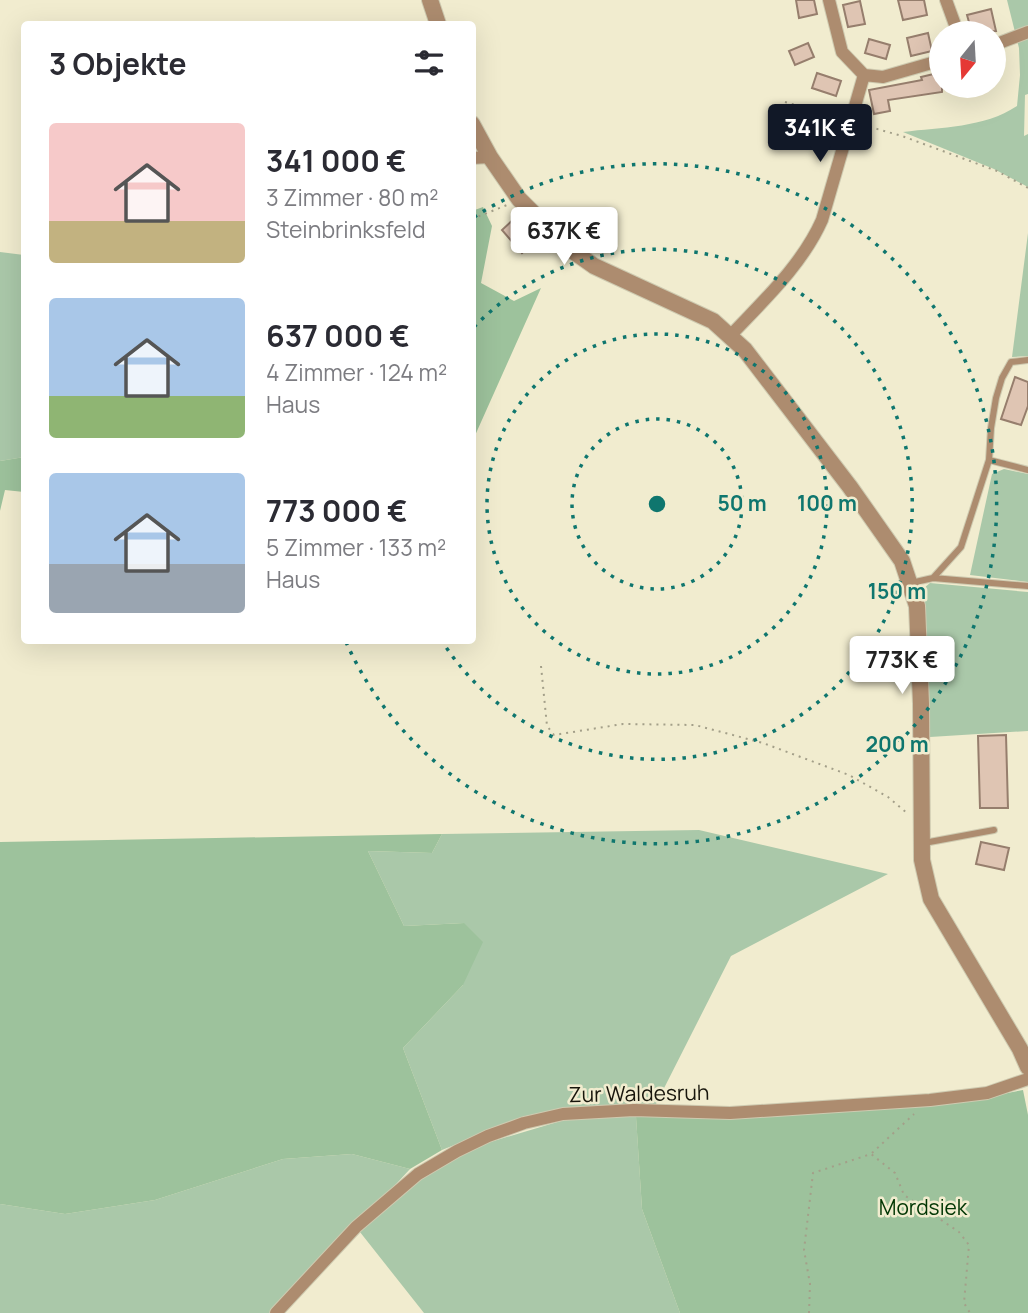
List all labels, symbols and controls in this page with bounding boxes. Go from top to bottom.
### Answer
north arrow [929,21,1006,98]
map controls [929,21,1006,98]
text: 3 Objekte [49,43,187,84]
icon: filters [410,44,448,82]
pin: 341K € [763,104,877,164]
text: 341K € [784,111,856,143]
text: 341 000 € [266,140,407,181]
icon: home [105,151,189,235]
text: 3 Zimmer · 80 m² [266,181,439,213]
pin: 637K € [507,208,621,267]
text: Steinbrinksfeld [266,213,426,245]
text: 637K € [527,214,601,246]
text: 637 000 € [266,315,410,356]
icon: home [105,326,189,410]
text: 4 Zimmer · 124 m² [266,356,447,388]
text: Haus [266,388,320,420]
text: 50 m [717,489,767,517]
text: 100 m [797,489,857,517]
text: 773 000 € [266,490,407,531]
centre of rings [645,492,669,516]
icon: home [105,501,189,585]
text: 5 Zimmer · 133 m² [266,531,446,563]
text: Haus [266,563,320,595]
text: 150 m [868,577,926,605]
pin: 773K € [845,636,959,696]
text: 773K € [866,643,938,675]
text: 200 m [865,730,929,758]
street label: Zur Waldesruh [568,1078,710,1108]
park label: Mordsiek [879,1193,968,1221]

